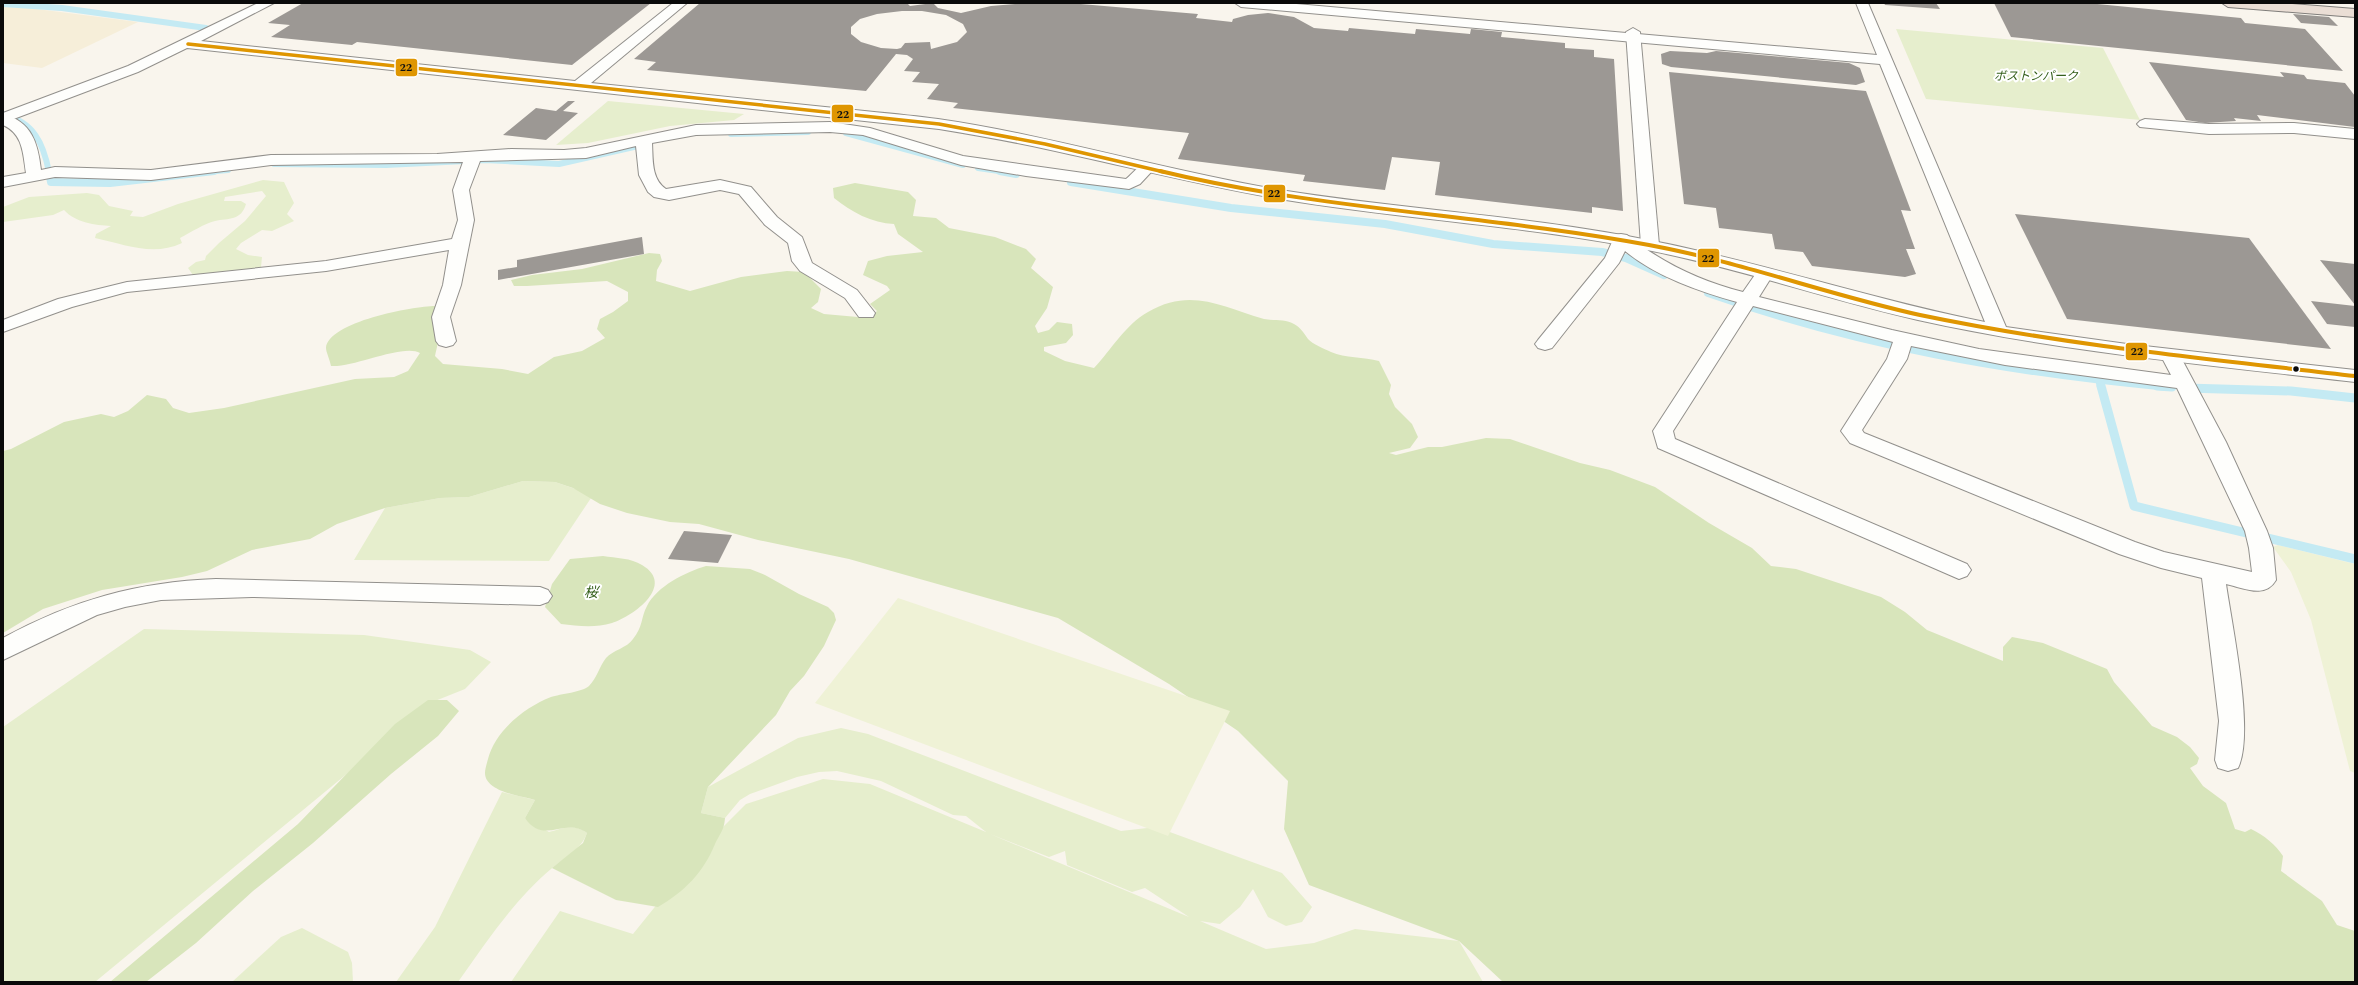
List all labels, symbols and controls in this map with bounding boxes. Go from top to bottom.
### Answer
line badge: 22 [395,58,418,77]
text: 22 [400,59,412,76]
park label: ボストンパーク [1994,67,2079,86]
line badge: 22 [831,104,854,123]
text: 22 [837,106,849,123]
line badge: 22 [1263,184,1286,203]
text: 22 [1268,185,1280,202]
line badge: 22 [1697,248,1720,268]
text: 22 [1702,250,1714,267]
line badge: 22 [2125,342,2148,361]
text: 22 [2131,343,2143,360]
unlabelled marker [2291,364,2301,374]
park label: 桜 [584,582,601,603]

